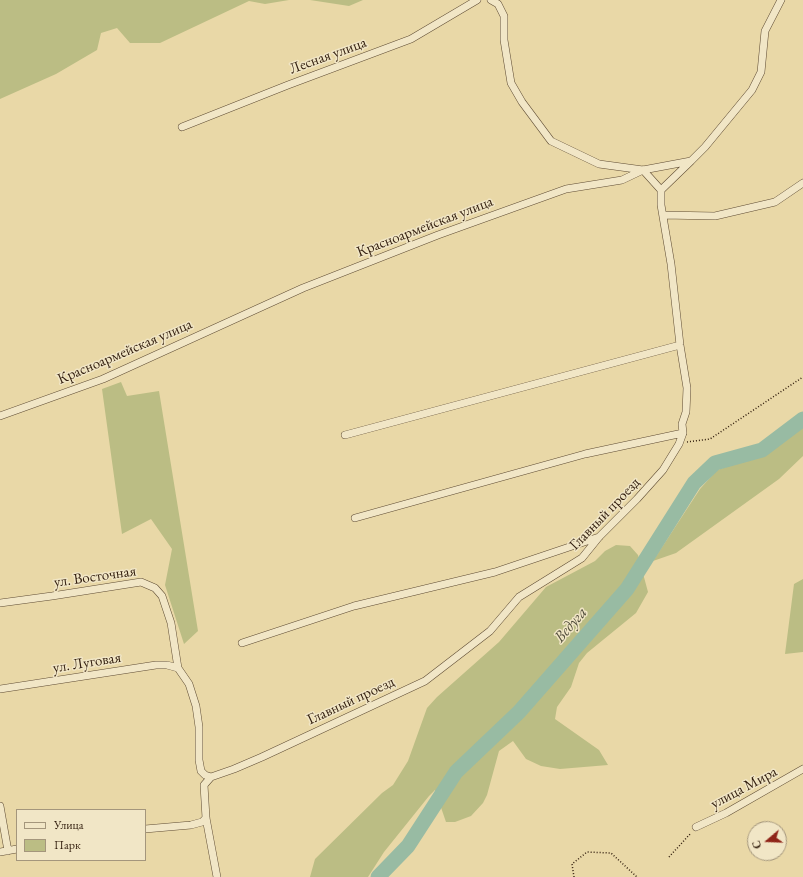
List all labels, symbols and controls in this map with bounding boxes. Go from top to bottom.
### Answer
street label: Лесная улица [287,34,369,78]
street label: Красноармейская улица [354,193,496,261]
street label: Красноармейская улица [55,315,195,389]
street label: Главный проезд [566,474,644,554]
street label: ул. Восточная [53,562,137,592]
water label: Ведуга [550,603,592,647]
street label: ул. Луговая [52,649,122,677]
street label: Главный проезд [305,673,397,729]
street label: улица Мира [708,763,780,813]
legend [16,809,146,861]
text: Улица [54,817,84,833]
north arrow [747,821,787,861]
text: Парк [54,837,81,853]
text: С [749,839,764,851]

